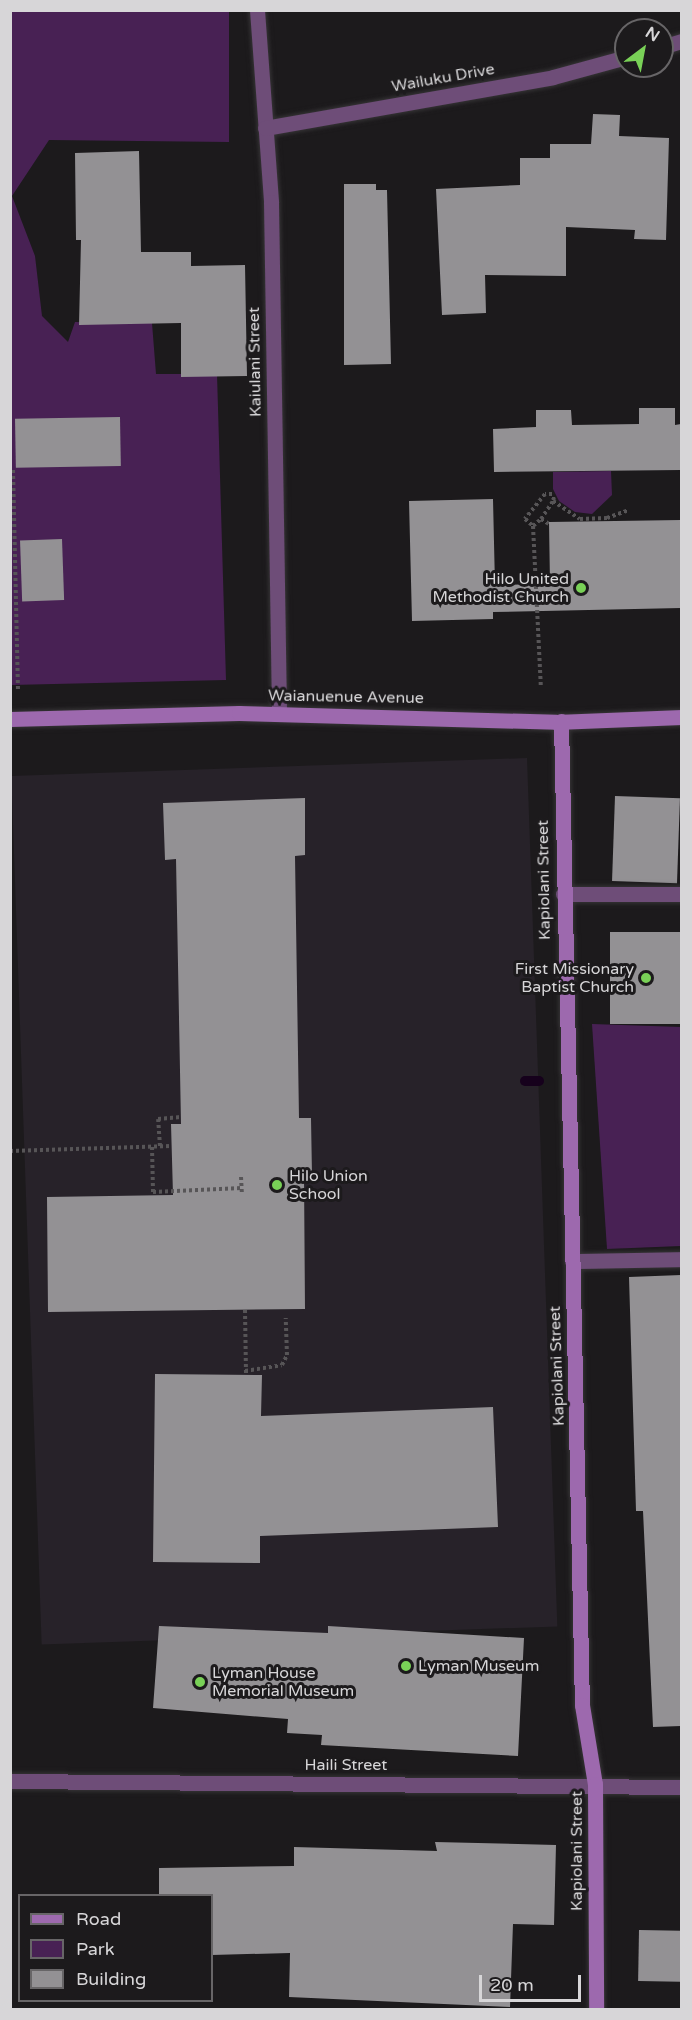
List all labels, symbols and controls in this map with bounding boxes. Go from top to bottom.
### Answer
north arrow [614,18,674,78]
text: N [642,23,663,46]
street label: Wailuku Drive [390,59,496,97]
street label: Kaiulani Street [244,307,266,417]
place label: Hilo United Methodist Church [432,569,569,607]
marker: Hilo United Methodist Church [574,581,588,595]
street label: Waianuenue Avenue [268,686,424,708]
street label: Kapiolani Street [533,820,555,940]
place label: First Missionary Baptist Church [515,959,634,997]
marker: First Missionary Baptist Church [639,971,653,985]
place label: Hilo Union School [289,1166,368,1204]
marker: Hilo Union School [270,1178,284,1192]
street label: Kapiolani Street [545,1306,569,1426]
place label: Lyman Museum [418,1656,540,1676]
marker: Lyman Museum [399,1659,413,1673]
place label: Lyman House Memorial Museum [212,1663,354,1701]
marker: Lyman House Memorial Museum [193,1675,207,1689]
street label: Haili Street [305,1755,387,1775]
street label: Kapiolani Street [567,1791,587,1911]
legend [18,1894,213,2002]
text: Road [76,1908,121,1930]
text: Park [76,1938,114,1960]
scale bar [482,1963,584,2001]
text: Building [76,1968,146,1990]
text: 20 m [490,1974,534,1996]

